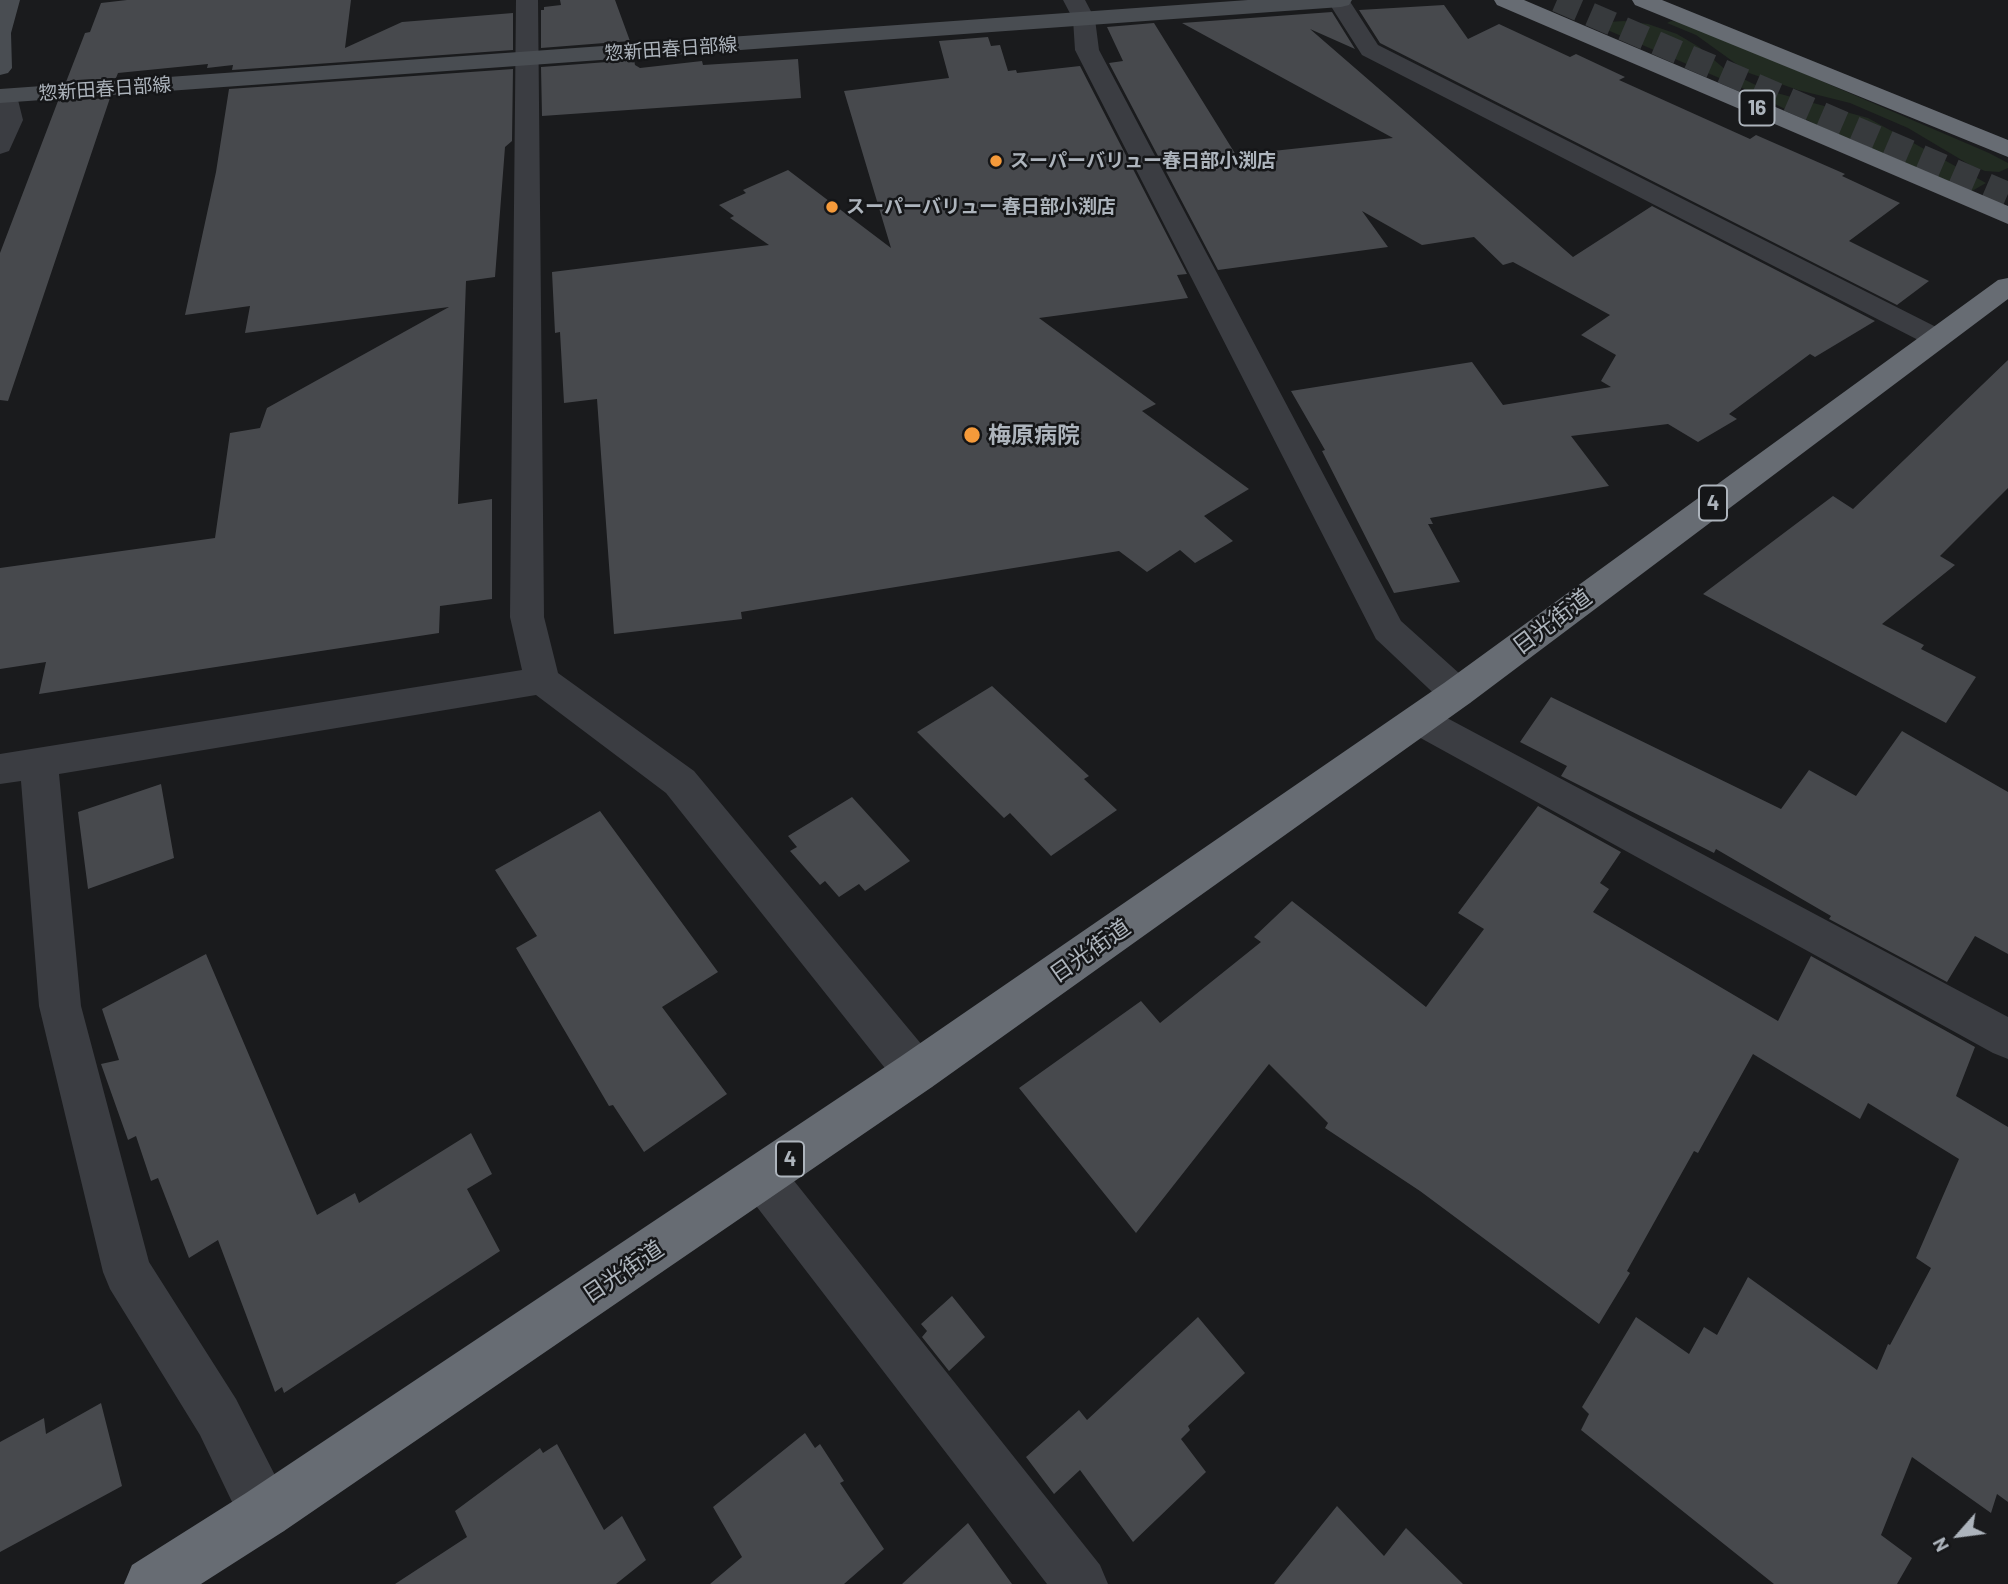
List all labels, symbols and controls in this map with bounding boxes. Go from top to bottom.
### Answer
street label: 惣新田春日部線 [604,33,738,65]
street label: 惣新田春日部線 [38,73,172,105]
road number: 16 [1740,90,1774,126]
place label: スーパーバリュー春日部小渕店 [1010,150,1276,172]
marker: スーパーバリュー春日部小渕店 [988,153,1004,169]
place label: スーパーバリュー 春日部小渕店 [846,196,1116,218]
marker: スーパーバリュー 春日部小渕店 [824,199,840,215]
place label: 梅原病院 [988,421,1080,449]
marker: 梅原病院 [962,425,982,445]
road number: 4 [1699,486,1727,520]
street label: 日光街道 [1507,583,1597,661]
street label: 日光街道 [1044,913,1136,989]
road number: 4 [776,1142,804,1176]
street label: 日光街道 [577,1235,669,1309]
north arrow [1924,1500,1994,1570]
text: N [1927,1534,1953,1556]

